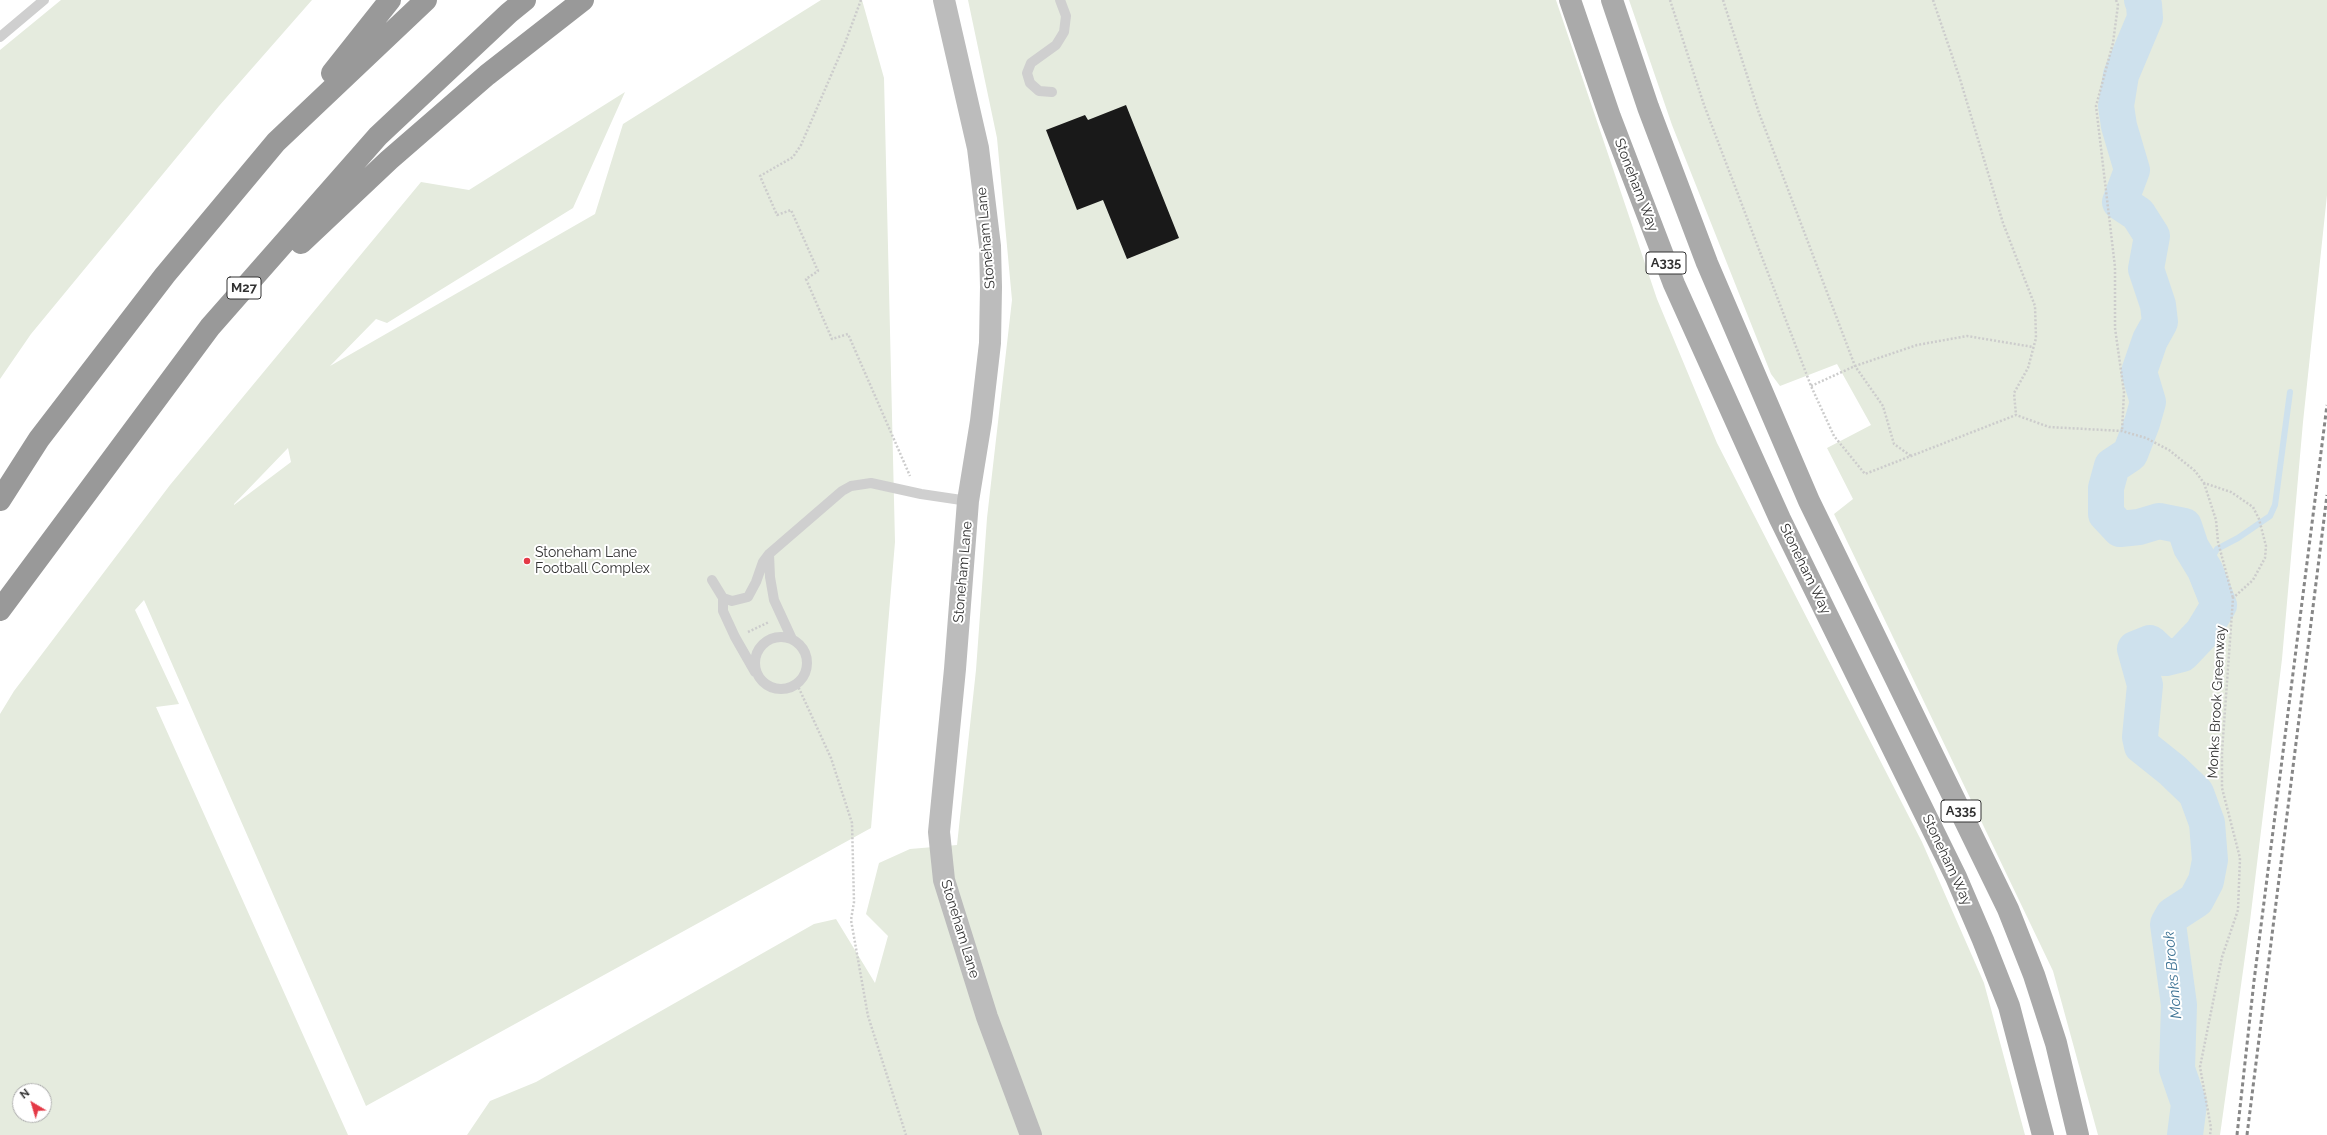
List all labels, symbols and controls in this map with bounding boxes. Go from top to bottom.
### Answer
street label: Stoneham Way [1610,136,1662,234]
street label: Stoneham Lane [973,186,999,290]
road number: A335 [1646,252,1686,274]
road number: M27 [227,277,261,299]
street label: Stoneham Lane [950,520,976,624]
street label: Stoneham Way [1776,521,1834,617]
place label: Stoneham Lane Football Complex [535,545,650,578]
marker: Stoneham Lane Football Complex [522,556,532,566]
street label: Monks Brook Greenway [2205,625,2229,779]
road number: A335 [1941,800,1981,822]
street label: Stoneham Way [1919,812,1975,908]
street label: Stoneham Lane [937,878,983,980]
water label: Monks Brook [2160,930,2186,1020]
north arrow [12,1083,52,1123]
text: N [18,1086,32,1102]

